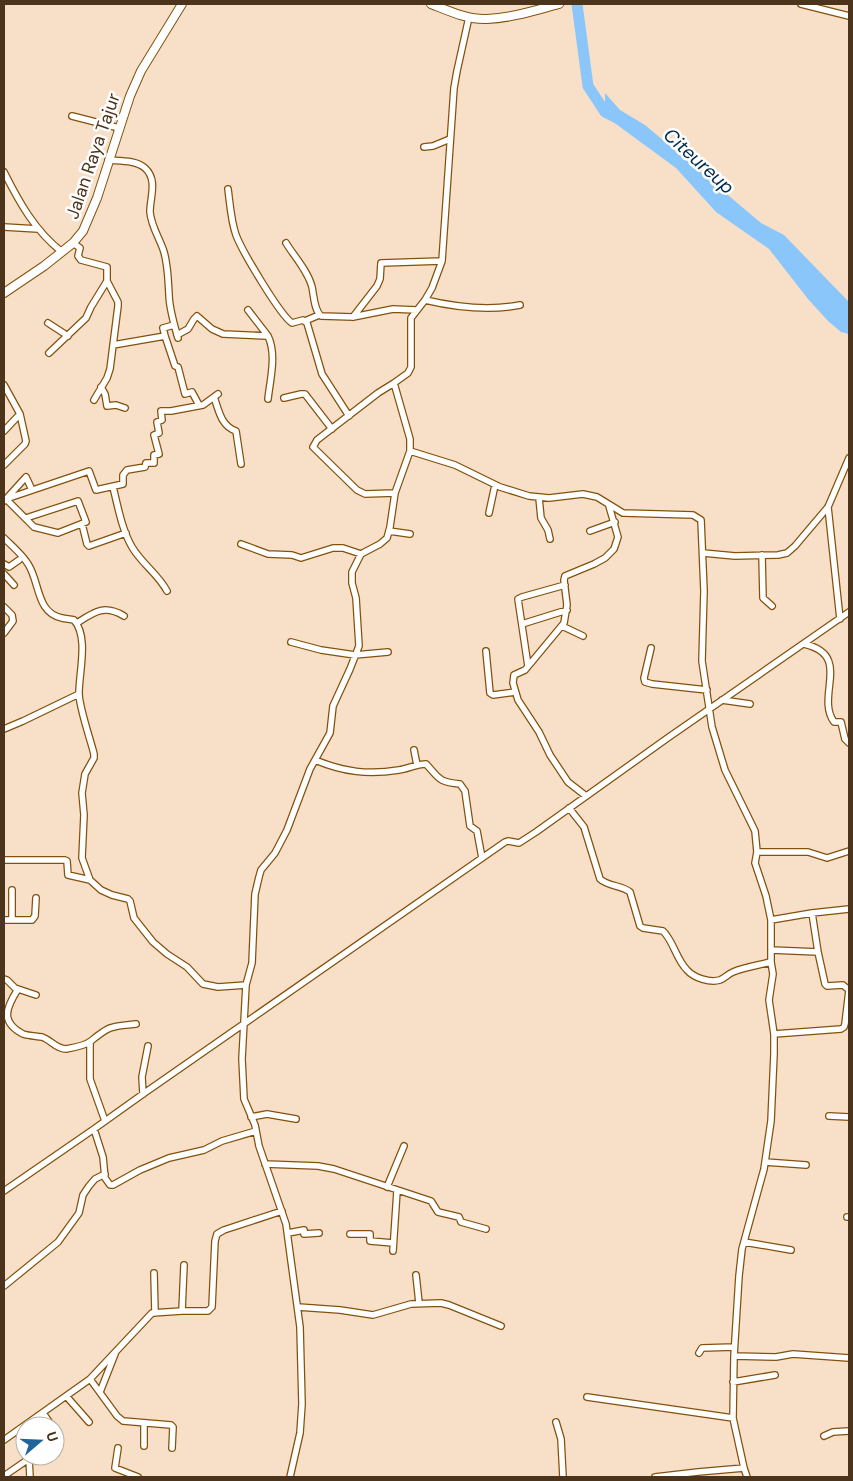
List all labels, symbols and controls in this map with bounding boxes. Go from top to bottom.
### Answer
street label: Jalan Raya Tajur [60,90,126,222]
water label: Citeureup [658,122,740,200]
north arrow [15,1416,65,1466]
text: U [42,1429,62,1444]

